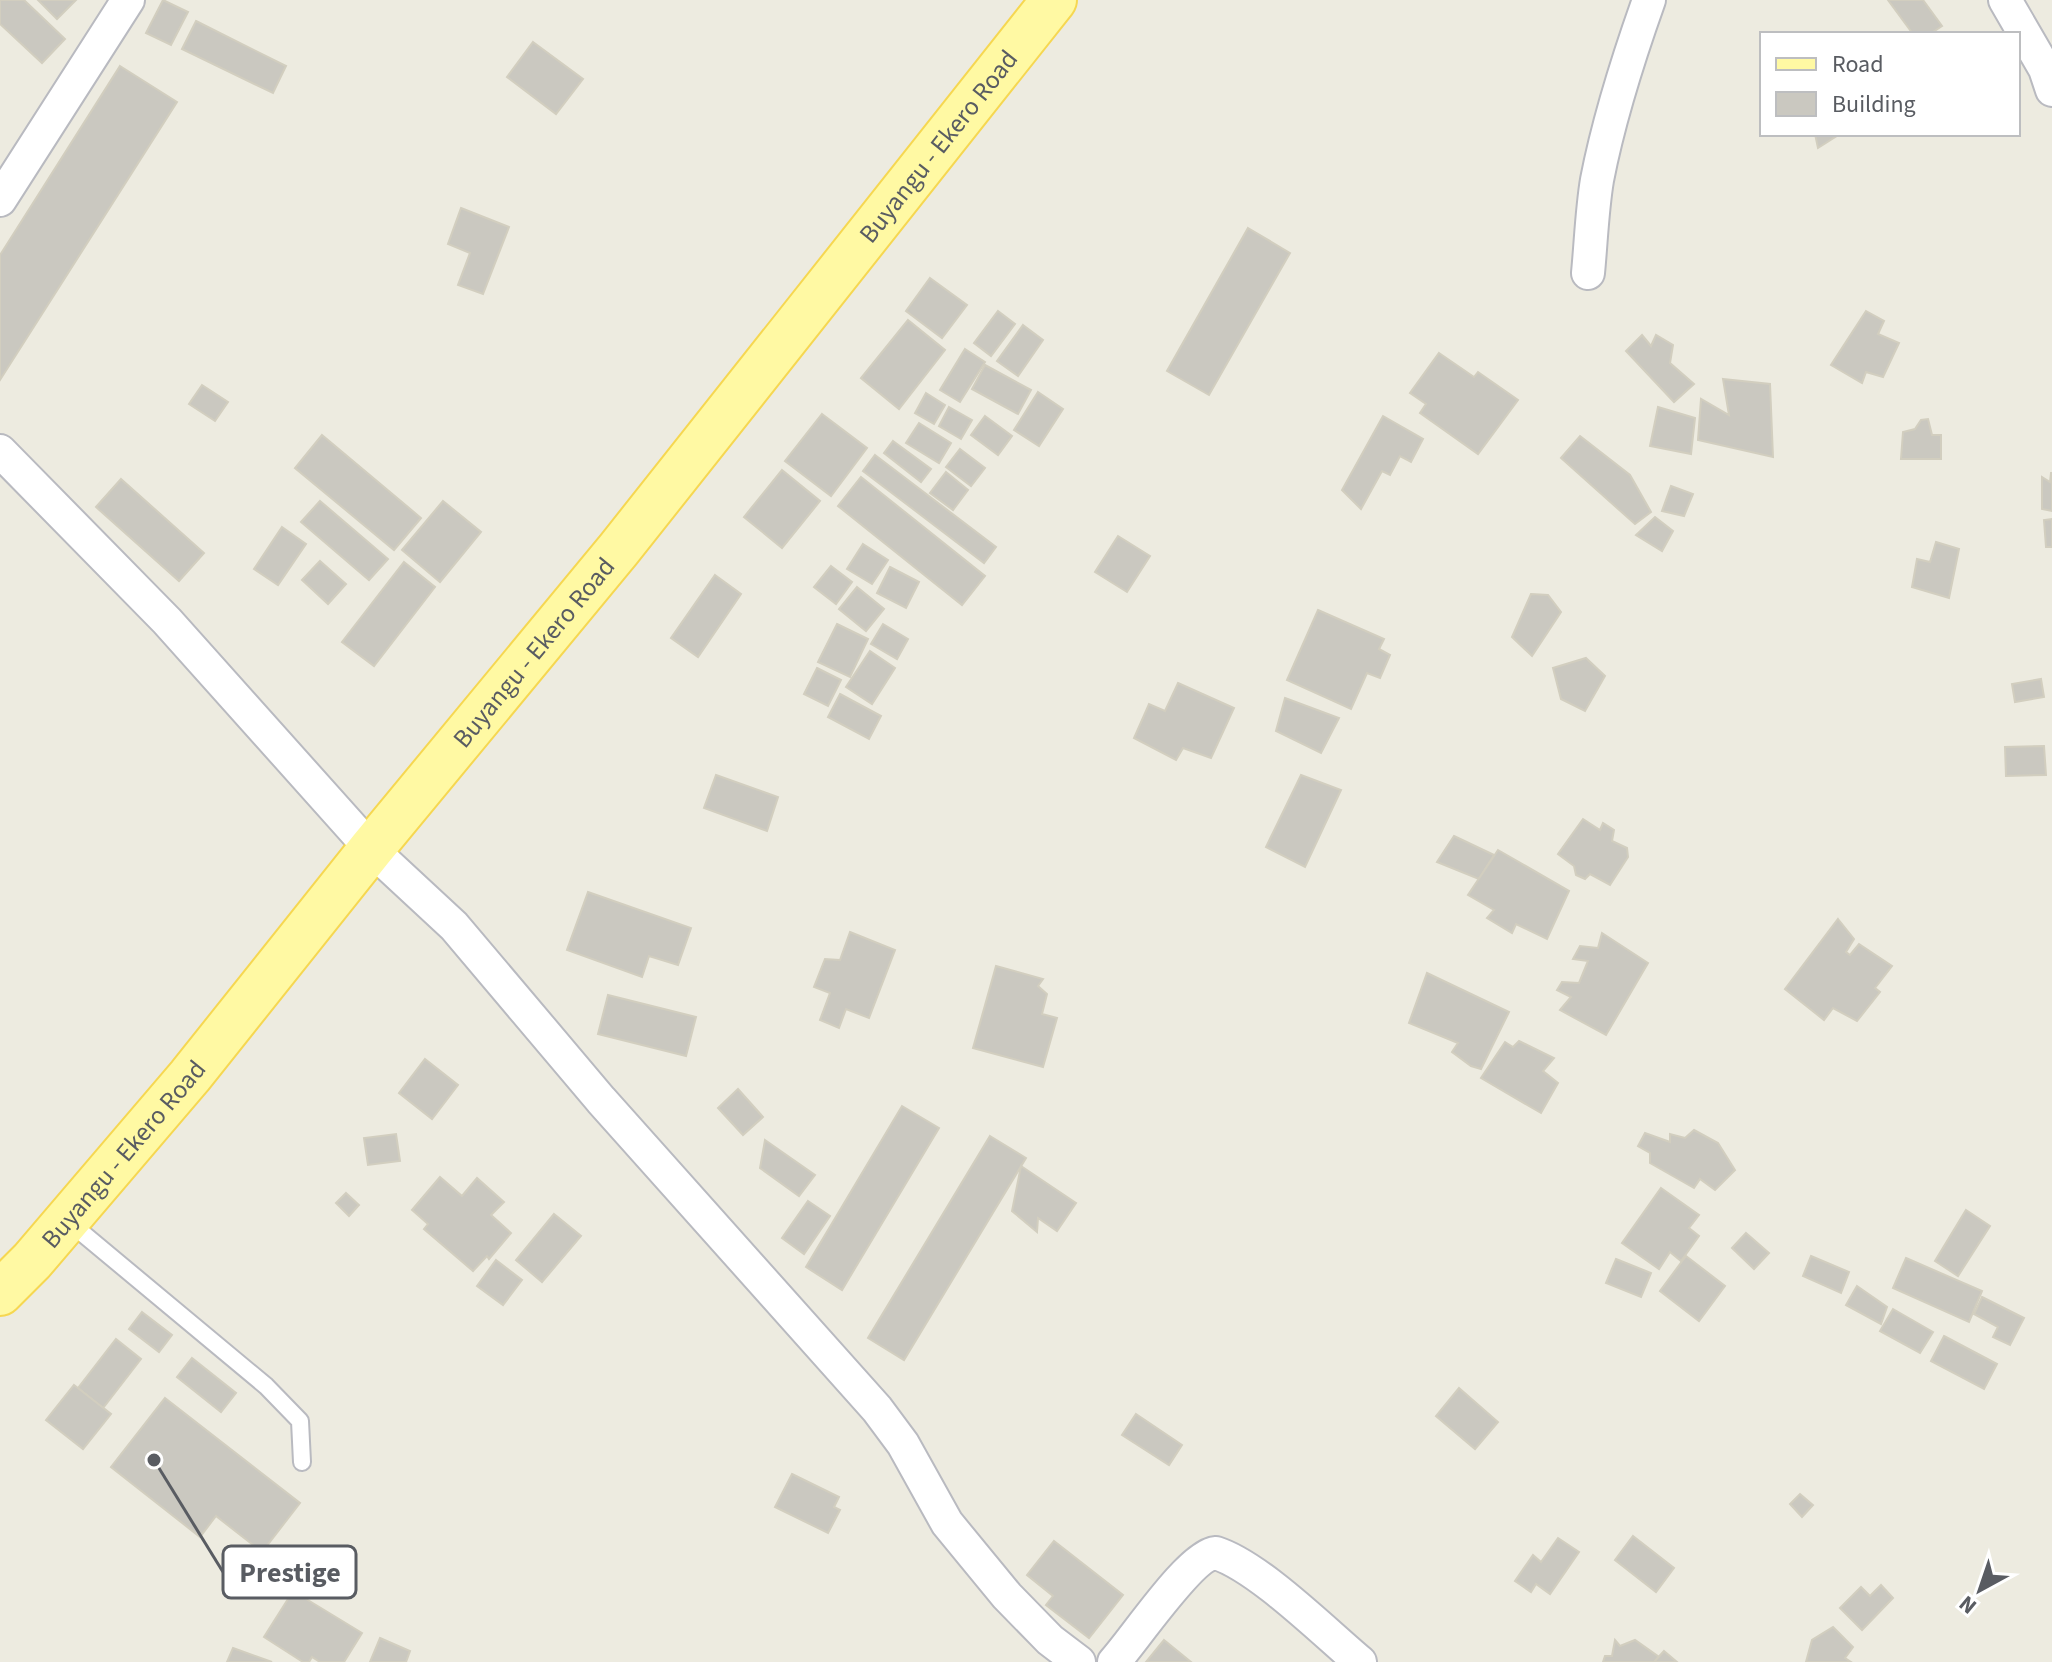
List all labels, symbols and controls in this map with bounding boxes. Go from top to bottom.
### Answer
legend [1760,32,2020,136]
street label: Buyangu - Ekero Road [850,42,1027,251]
text: Road [1832,47,1884,82]
text: Building [1832,87,1916,122]
street label: Buyangu - Ekero Road [444,550,624,756]
street label: Buyangu - Ekero Road [33,1052,215,1256]
callout: Prestige [223,1546,356,1598]
north arrow [1940,1550,2020,1630]
text: Prestige [239,1553,341,1593]
text: N [1952,1588,1984,1622]

